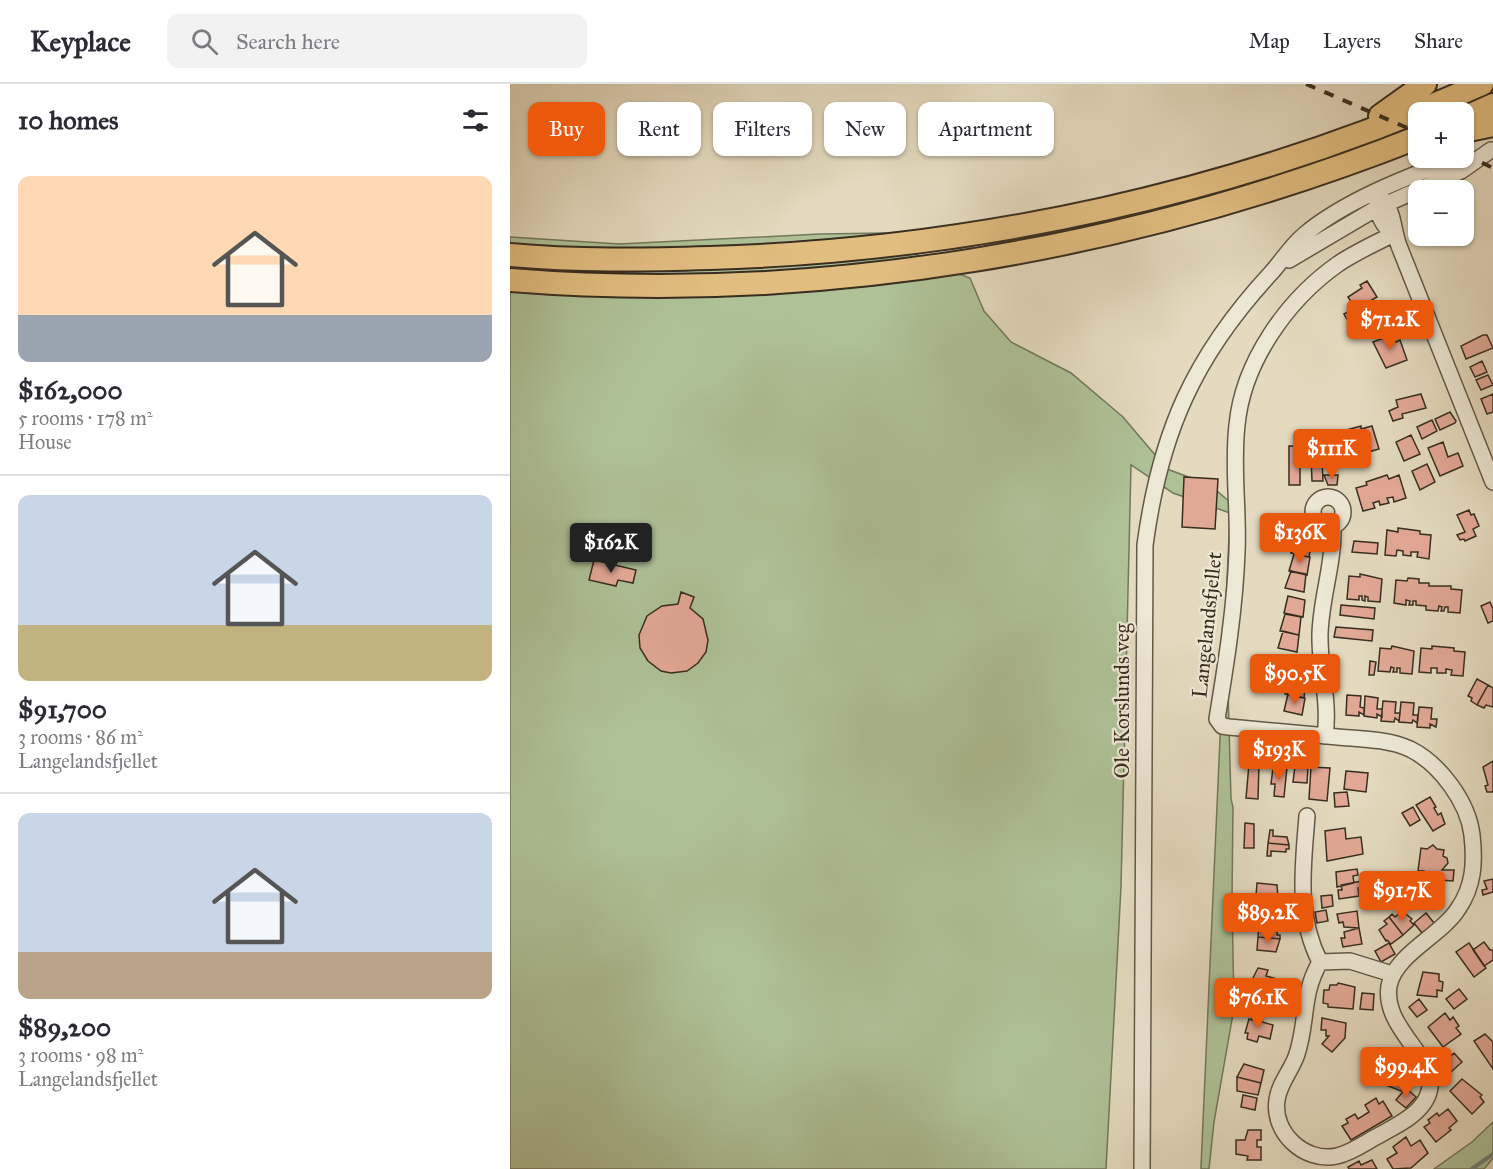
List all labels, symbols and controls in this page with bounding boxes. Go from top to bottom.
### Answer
search box [167,14,587,68]
text: Keyplace [30,24,131,59]
icon: search [188,25,221,58]
text: Search here [236,28,340,55]
text: Map [1249,28,1290,54]
text: Layers [1323,28,1381,54]
text: Share [1414,28,1463,54]
chip: Buy [528,102,605,156]
chip: Rent [617,102,701,156]
chip: Filters [713,102,812,156]
chip: New [824,102,906,156]
chip: Apartment [918,102,1054,156]
map controls [1408,102,1474,246]
button: + [1408,102,1474,168]
text: 10 homes [18,104,119,136]
icon: filters [459,104,492,137]
button: − [1408,180,1474,246]
icon: home [201,215,309,323]
pin: $71.2K [1341,300,1439,351]
text: $71.2K [1361,307,1419,331]
text: $162,000 [18,374,123,406]
text: 5 rooms · 178 m² [18,406,153,430]
pin: $111K [1290,429,1374,480]
text: House [18,430,72,454]
text: $111K [1307,436,1357,460]
pin: $136K [1258,513,1342,564]
text: $136K [1274,520,1326,544]
pin: $162K [569,523,653,574]
text: $162K [584,530,638,554]
icon: home [201,534,309,642]
street label: Langelandsfjellet [1186,550,1228,699]
street label: Ole Korslunds veg [1109,623,1135,778]
pin: $90.5K [1246,654,1344,705]
text: $90.5K [1264,661,1326,685]
text: $91,700 [18,693,107,725]
text: 3 rooms · 86 m² [18,725,143,749]
pin: $193K [1237,730,1321,781]
text: $193K [1253,737,1305,761]
text: Langelandsfjellet [18,749,158,773]
icon: home [201,852,309,960]
pin: $91.7K [1353,871,1451,922]
text: $91.7K [1373,878,1431,902]
pin: $89.2K [1219,893,1317,944]
text: $89.2K [1237,900,1299,924]
pin: $76.1K [1209,978,1307,1029]
text: $76.1K [1228,985,1288,1009]
text: $89,200 [18,1011,111,1043]
text: 3 rooms · 98 m² [18,1043,143,1067]
pin: $99.4K [1357,1047,1455,1098]
text: $99.4K [1374,1054,1438,1078]
text: Langelandsfjellet [18,1067,158,1091]

